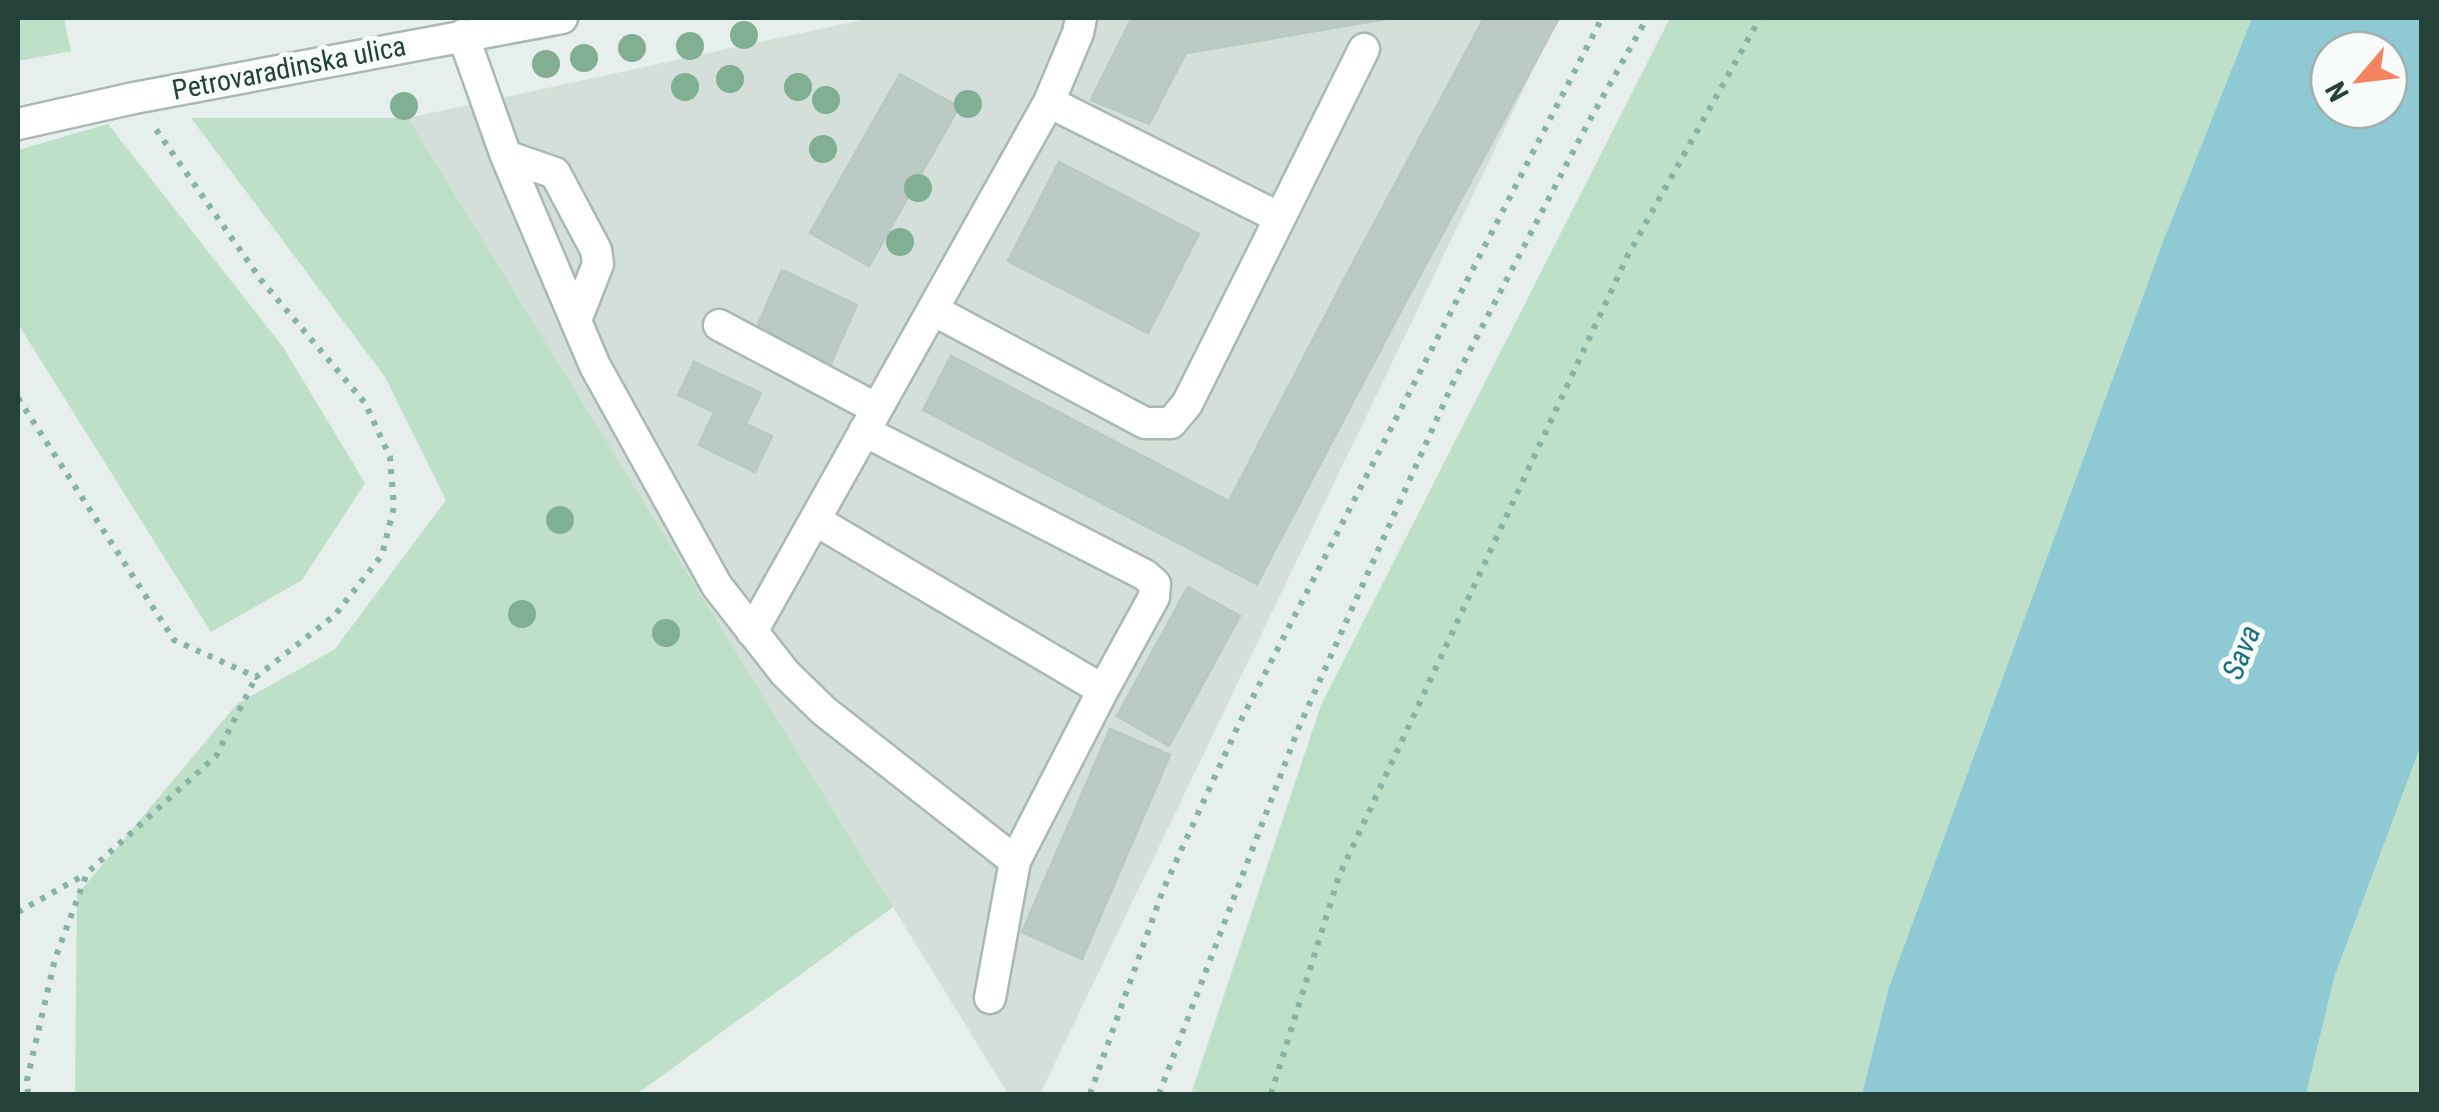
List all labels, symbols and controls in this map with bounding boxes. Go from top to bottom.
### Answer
street label: Petrovaradinska ulica [169,29,409,107]
north arrow [2309,30,2409,130]
text: N [2319,76,2356,107]
water label: Sava [2214,620,2268,684]

